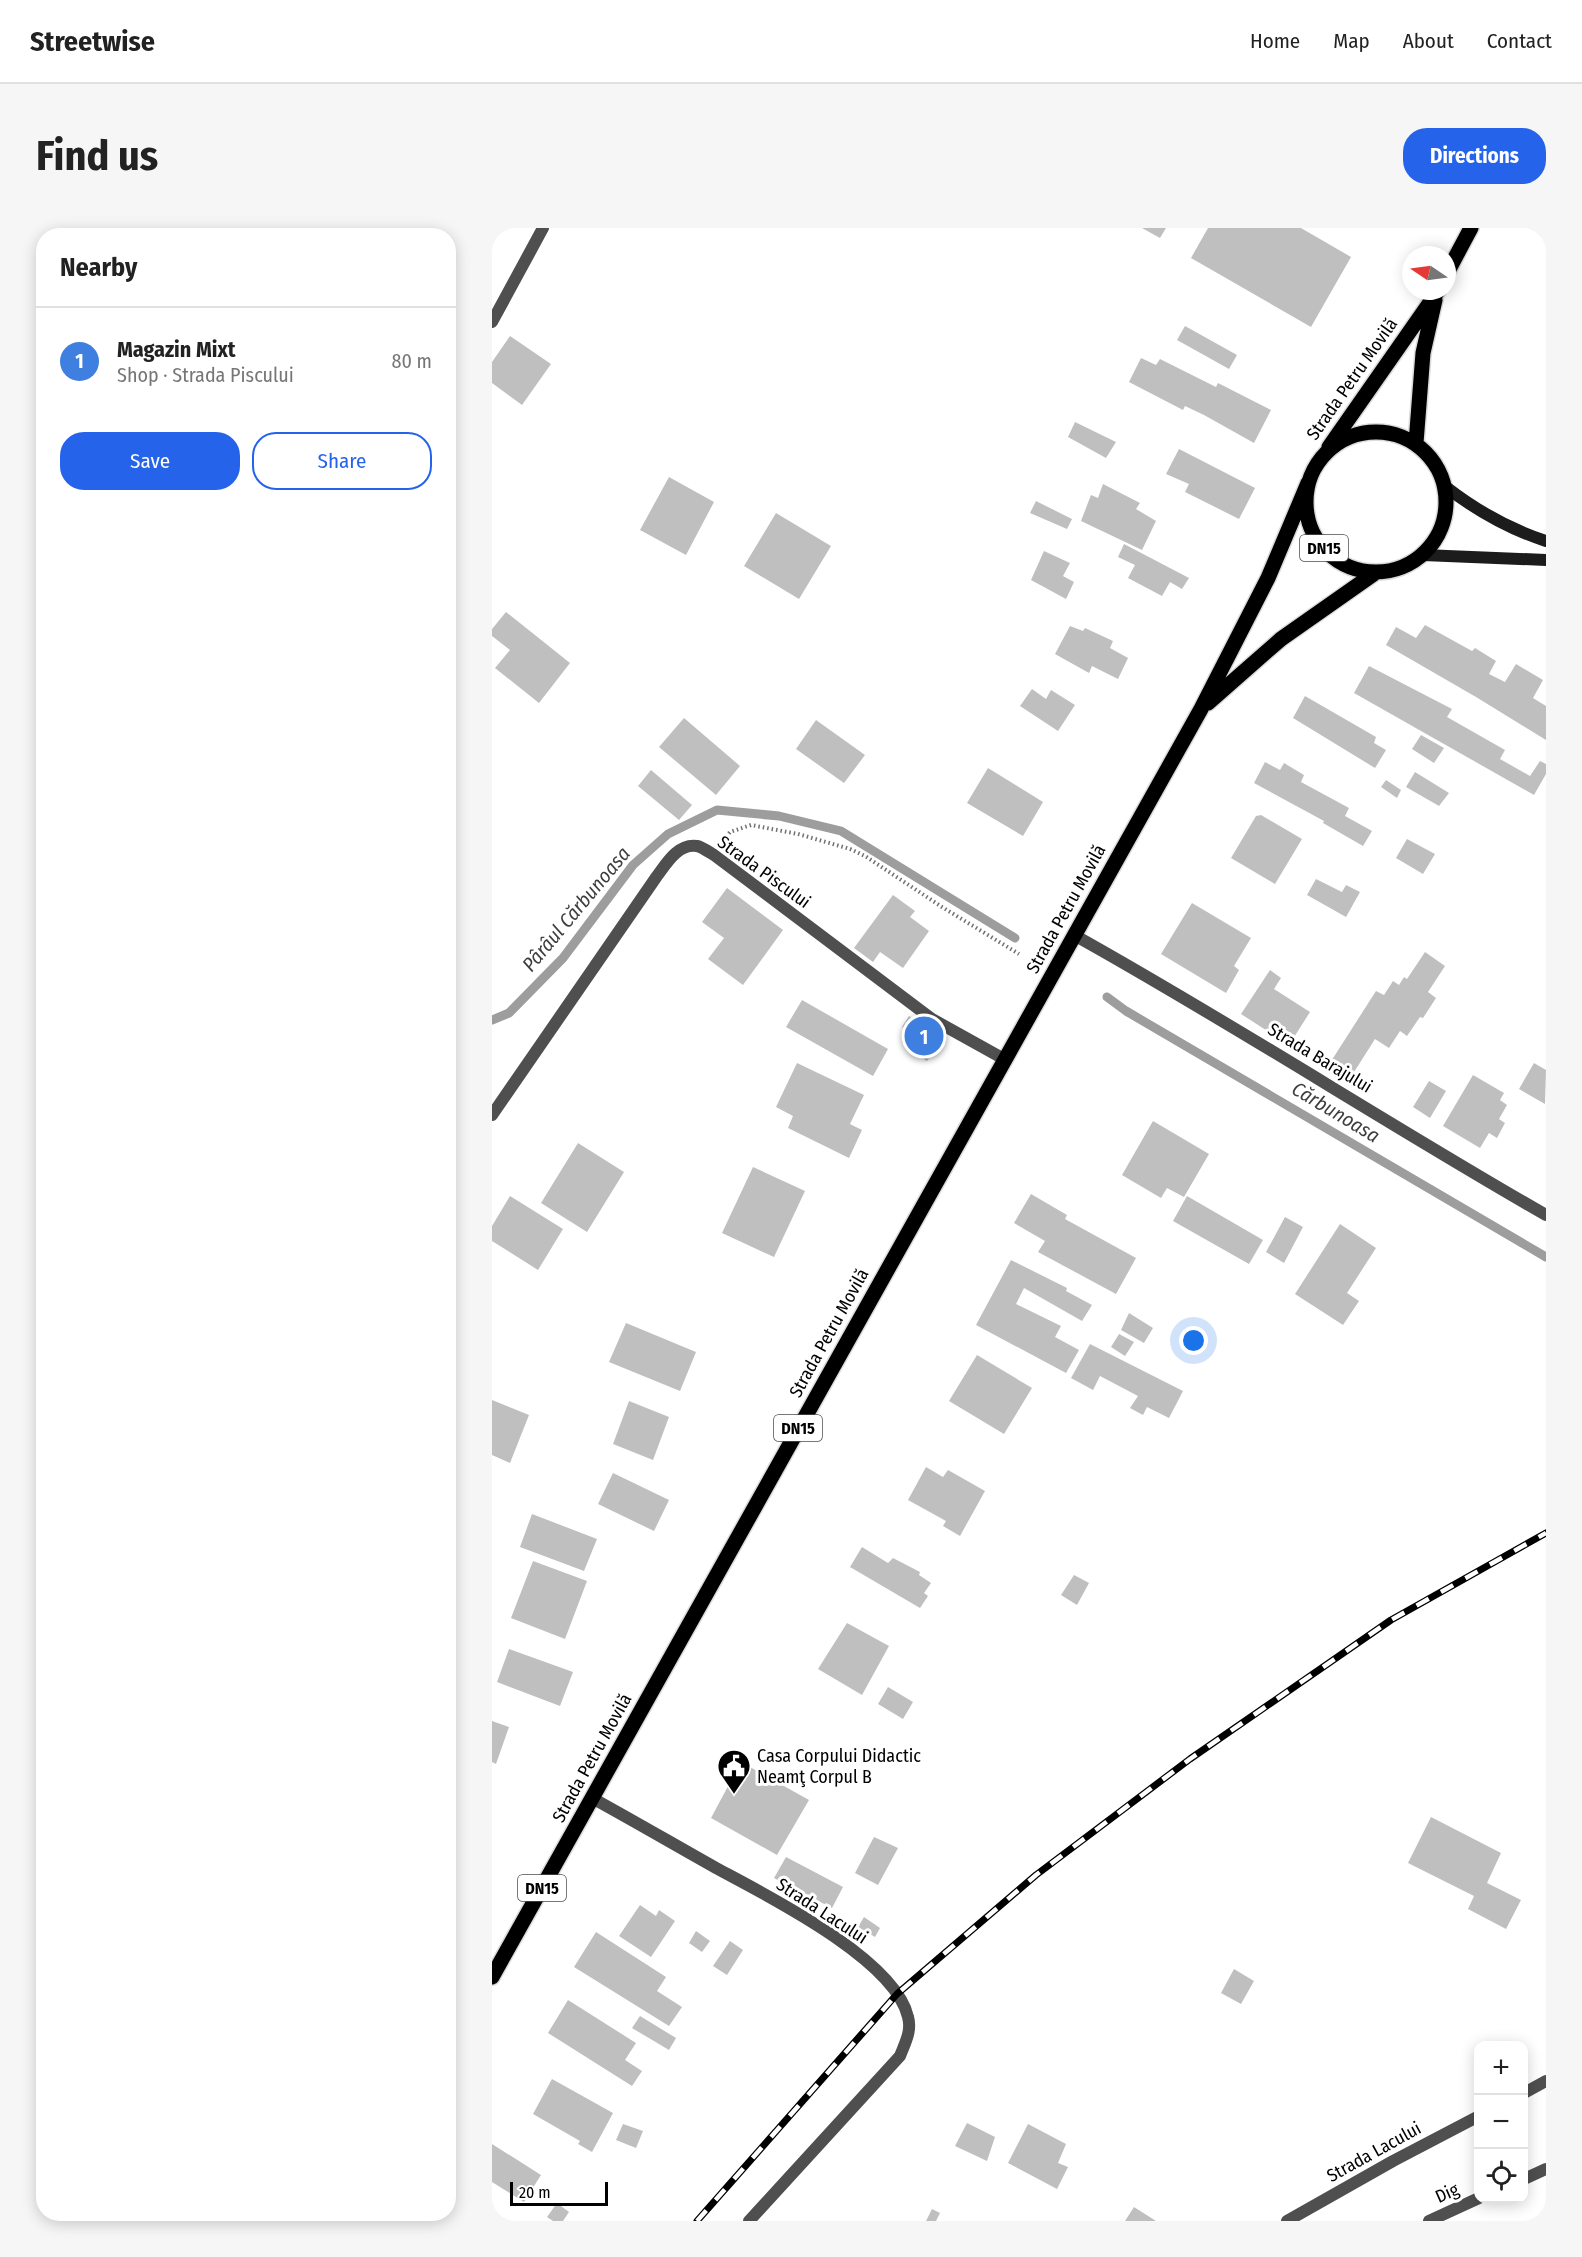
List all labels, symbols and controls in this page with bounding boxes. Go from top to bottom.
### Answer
text: Streetwise [30,25,155,58]
text: Home [1250,28,1300,54]
text: Map [1333,28,1370,54]
text: About [1403,28,1454,54]
text: Contact [1487,28,1552,54]
button: Directions [1403,128,1546,184]
text: Find us [36,131,158,181]
north arrow [1402,246,1456,300]
text: Nearby [60,252,137,283]
street label: Strada Petru Movilă [1302,314,1402,444]
text: Magazin Mixt [117,336,236,363]
text: 1 [75,349,84,373]
text: 80 m [392,349,432,373]
text: Shop · Strada Piscului [117,363,294,387]
button: Save [60,432,240,490]
button: Share [252,432,432,490]
road number: DN15 [1300,535,1348,561]
street label: Strada Piscului [713,831,815,913]
street label: Strada Petru Movilă [1022,841,1111,977]
water label: Pârâul Cărbunoasa [517,842,635,976]
pin: 1 [904,1014,944,1058]
street label: Strada Barajului [1264,1018,1376,1098]
water label: Cărbunoasa [1288,1076,1384,1148]
street label: Strada Petru Movilă [785,1265,874,1401]
your location [1179,1326,1208,1355]
road number: DN15 [774,1415,822,1441]
street label: Strada Petru Movilă [548,1690,637,1826]
place label: Casa Corpului Didactic Neamţ Corpul B [757,1745,921,1788]
public building icon: Casa Corpului Didactic Neamţ Corpul B [716,1748,752,1795]
street label: Strada Lacului [772,1873,872,1949]
road number: DN15 [518,1875,566,1901]
map controls [1474,2041,1528,2203]
button: + [1474,2041,1528,2095]
button: − [1474,2095,1528,2149]
street label: Strada Lacului [1323,2117,1425,2187]
button: locate [1474,2149,1528,2203]
street label: Dig [1432,2178,1463,2208]
scale bar [510,2179,608,2206]
text: 20 m [519,2183,550,2202]

